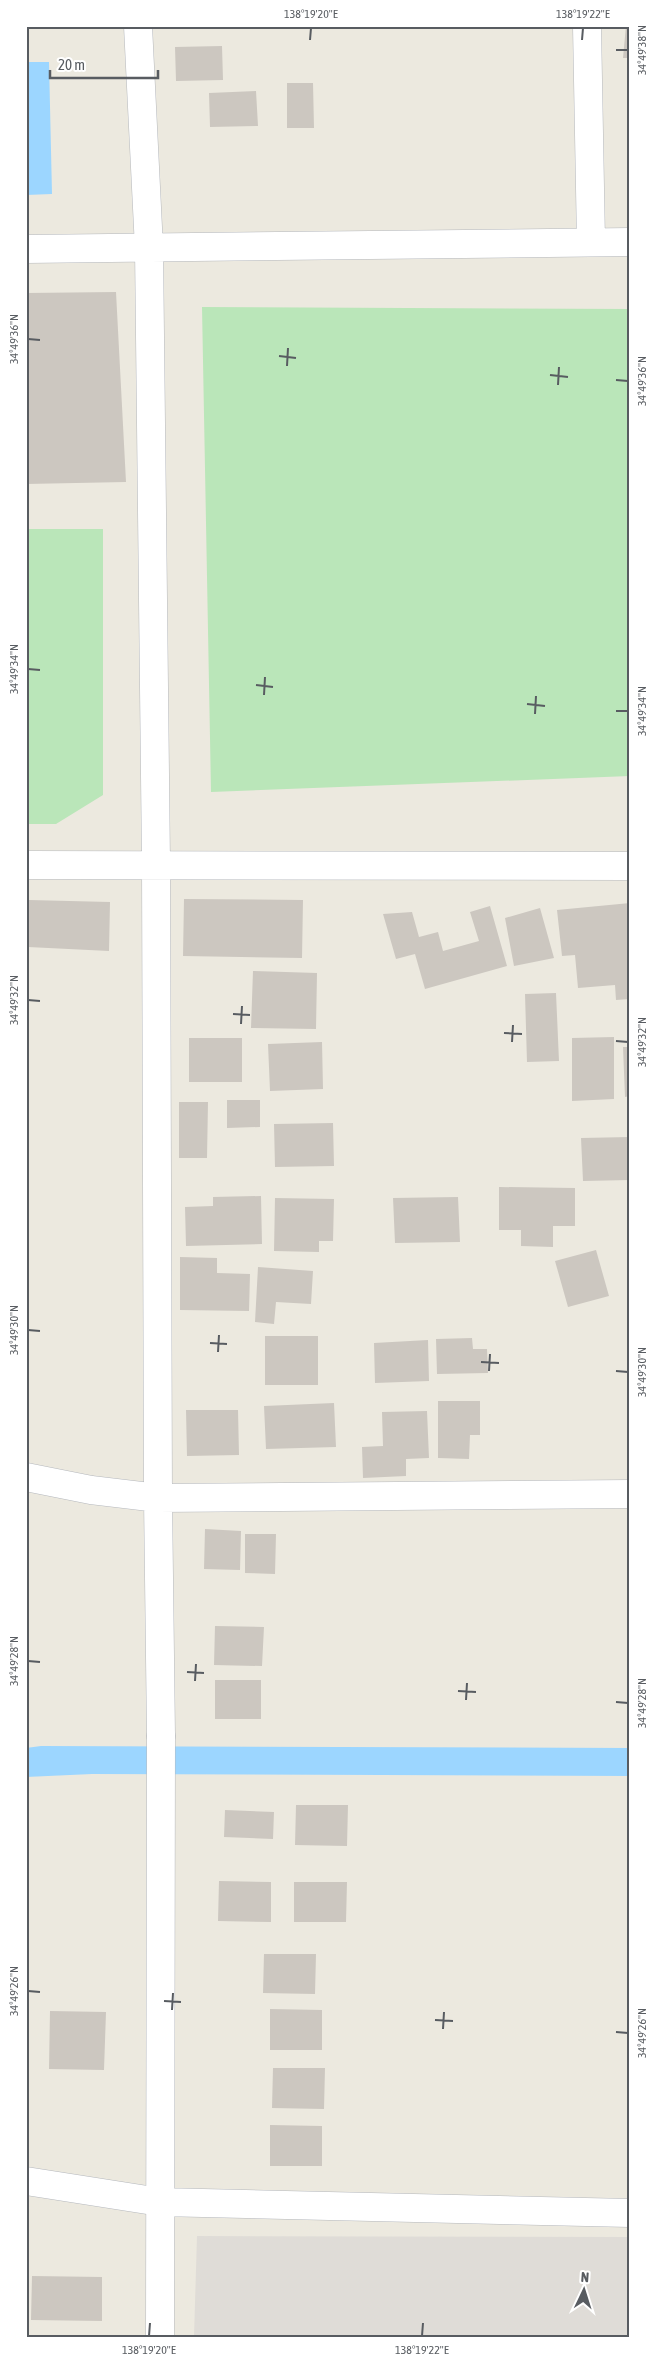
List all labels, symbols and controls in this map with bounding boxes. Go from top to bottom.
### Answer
text: 138°19'20"E [284,7,338,21]
text: 138°19'22"E [556,7,610,21]
text: 34°49'38"N [635,25,649,75]
scale bar [50,48,158,80]
text: 20 m [58,56,85,73]
text: 34°49'36"N [7,314,21,364]
text: 34°49'36"N [635,356,649,406]
text: 34°49'34"N [7,644,21,694]
text: 34°49'34"N [635,686,649,736]
text: 34°49'32"N [7,975,21,1025]
text: 34°49'32"N [635,1017,649,1067]
text: 34°49'30"N [7,1305,21,1355]
text: 34°49'30"N [635,1347,649,1397]
text: 34°49'28"N [7,1636,21,1686]
text: 34°49'28"N [635,1678,649,1728]
text: 34°49'26"N [7,1966,21,2016]
text: 34°49'26"N [635,2008,649,2058]
north arrow [558,2266,608,2316]
text: N [580,2269,590,2285]
text: 138°19'20"E [122,2343,176,2357]
text: 138°19'22"E [395,2343,449,2357]

